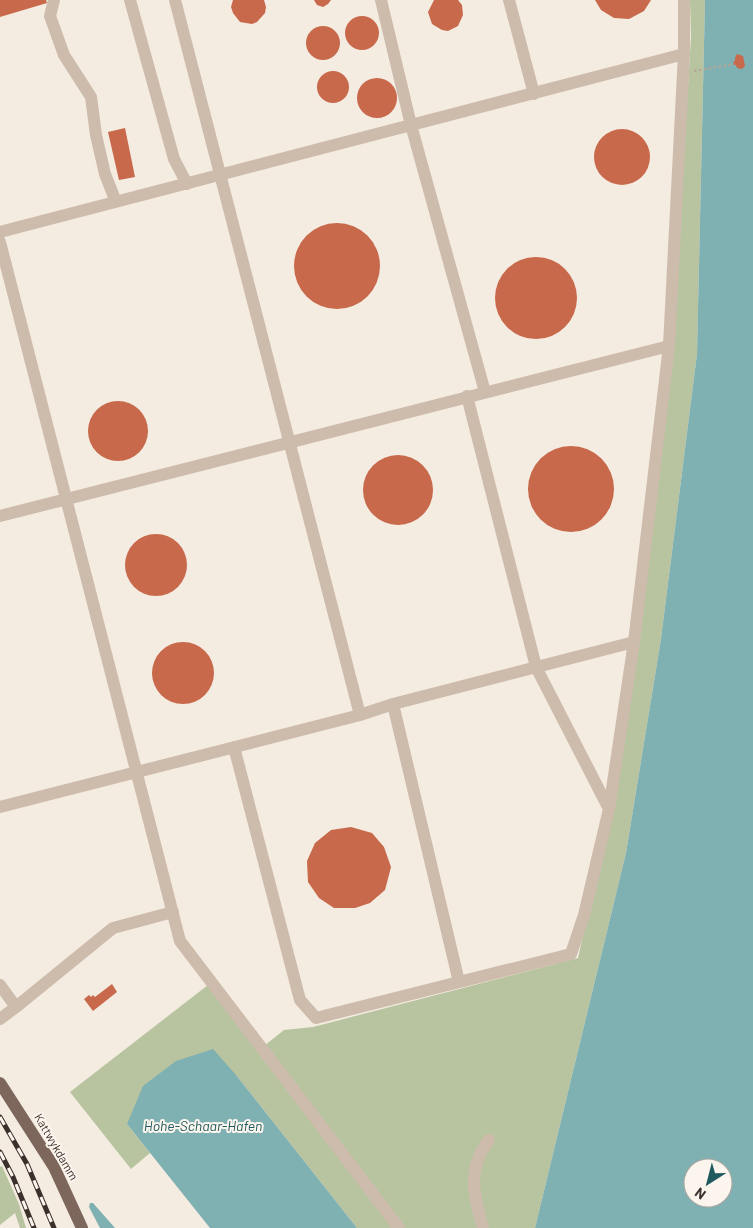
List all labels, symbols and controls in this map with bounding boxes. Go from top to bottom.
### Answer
street label: Kattwykdamm [32,1111,82,1182]
water label: Hohe-Schaar-Hafen [144,1117,262,1134]
north arrow [683,1158,733,1208]
text: N [691,1184,709,1204]

